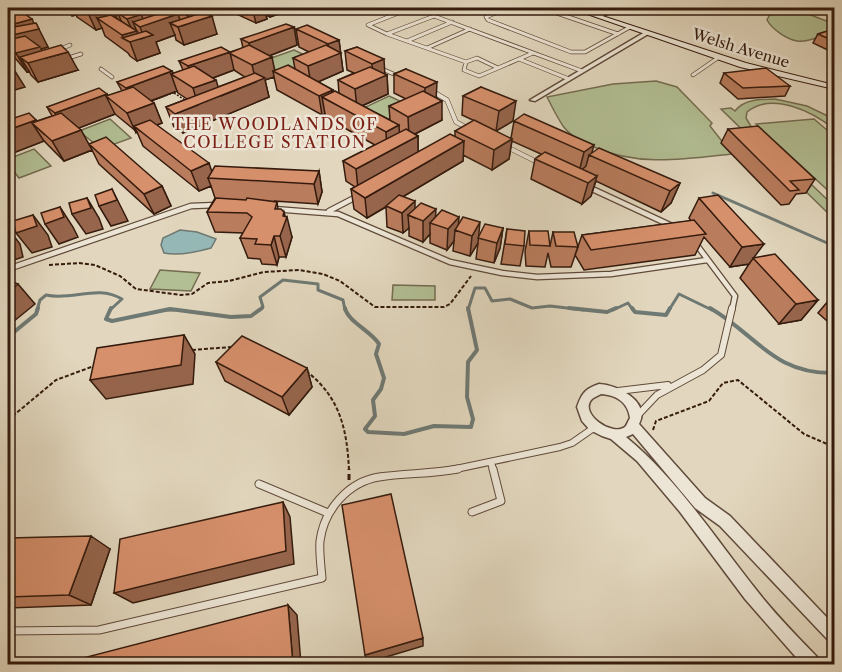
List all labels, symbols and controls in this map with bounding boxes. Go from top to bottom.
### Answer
street label: Welsh Avenue [689,24,792,72]
district label: THE WOODLANDS OF COLLEGE STATION [172,114,378,152]

